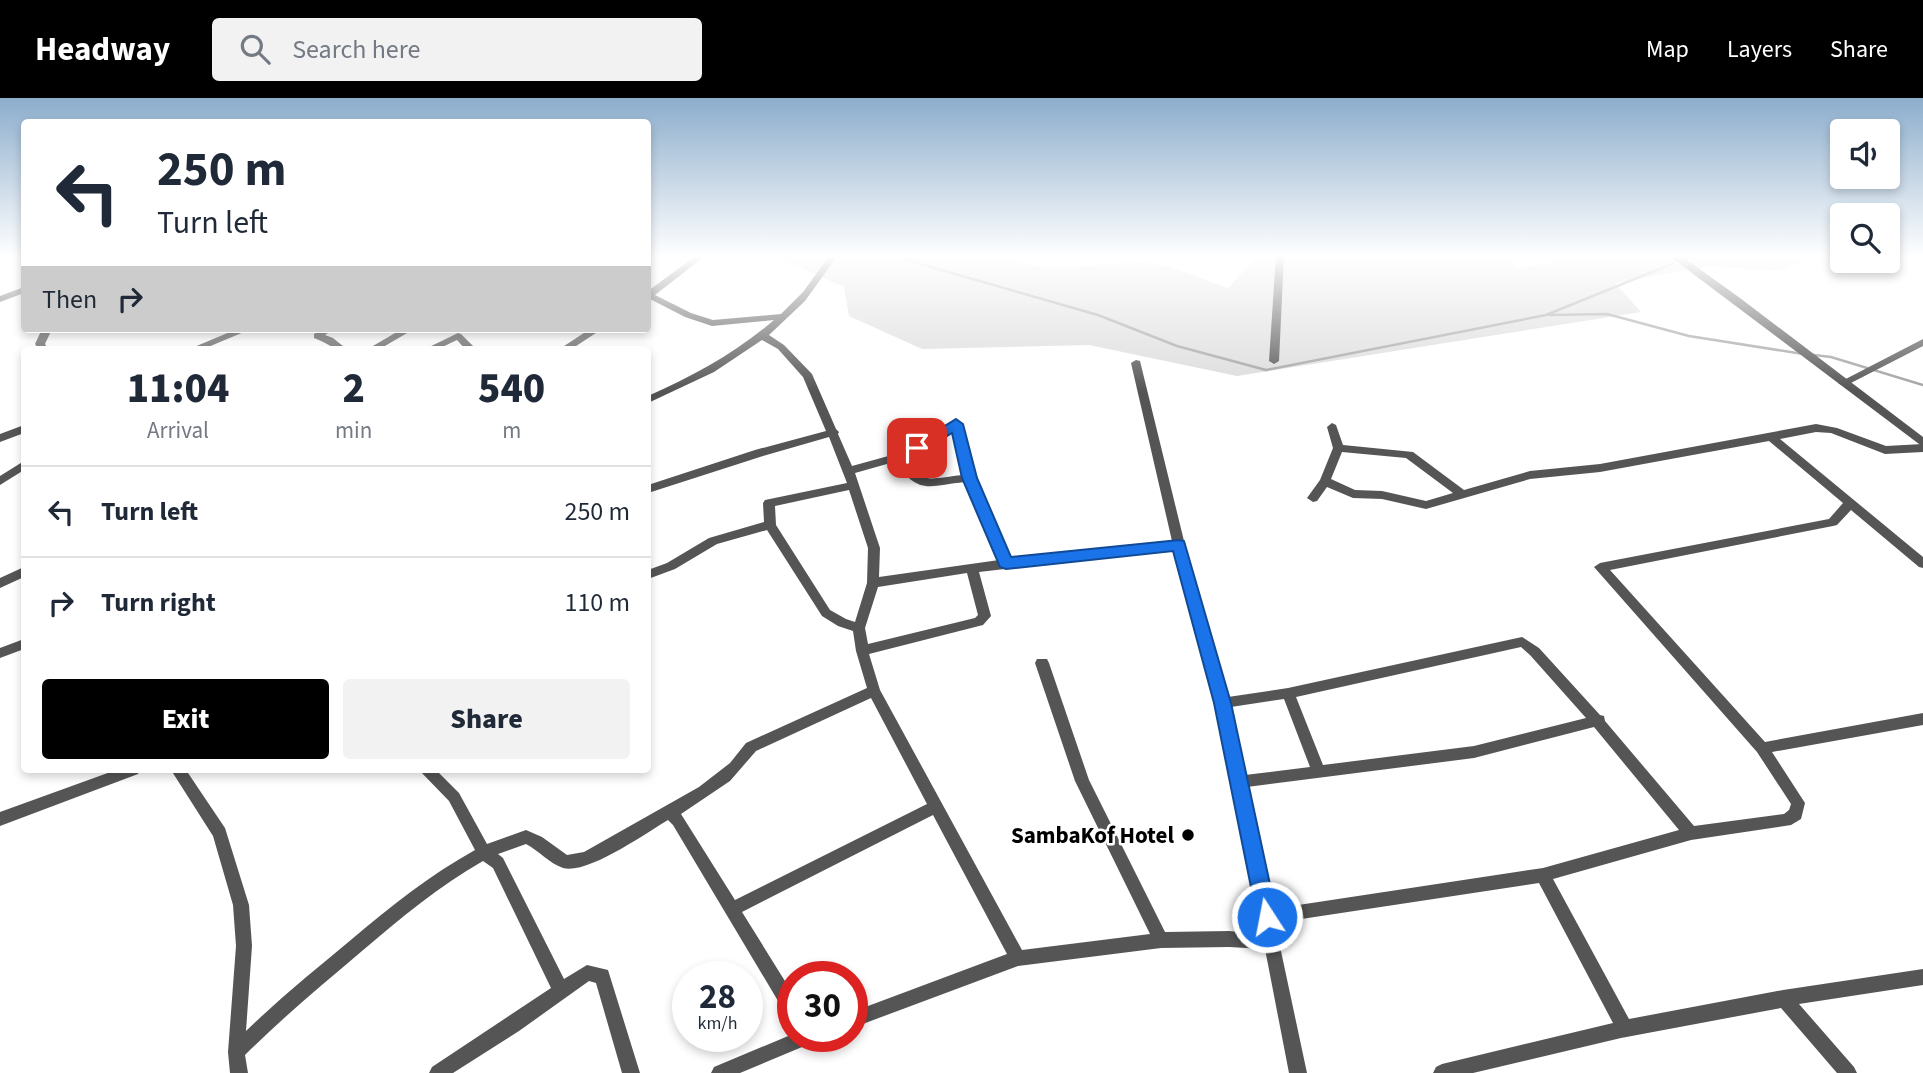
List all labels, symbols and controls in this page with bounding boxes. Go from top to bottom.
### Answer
search box [212,18,702,81]
text: Headway [35,26,170,73]
icon: search [236,30,274,68]
text: Search here [292,31,420,68]
text: Map [1646,32,1689,67]
text: Layers [1727,32,1792,67]
text: Share [1830,32,1888,67]
map controls [1830,119,1900,273]
button: sound [1830,119,1900,189]
text: 250 m [157,135,286,205]
icon: left [42,147,133,238]
text: Turn left [157,200,268,246]
button: search [1830,203,1900,273]
icon: right [111,280,149,318]
text: Then [42,281,97,318]
text: 11:04 [127,359,229,419]
text: 2 [342,359,365,419]
text: 540 [478,359,545,419]
text: Arrival [147,414,209,447]
text: min [335,414,372,447]
text: m [502,414,521,447]
pin [887,418,947,478]
icon: arrive [898,429,936,467]
icon: left [42,493,80,531]
text: Turn left [101,493,198,530]
text: 250 m [564,493,630,530]
icon: right [42,584,80,622]
text: Turn right [101,584,216,621]
text: 110 m [564,584,630,621]
button: Exit [42,679,329,759]
button: Share [343,679,630,759]
place label: SambaKof Hotel [1011,819,1174,852]
marker: SambaKof Hotel [1180,827,1196,843]
position arrow [1230,880,1304,954]
speed limit sign: 30 [777,961,868,1052]
text: 28 [699,972,736,1022]
text: km/h [698,1011,737,1036]

